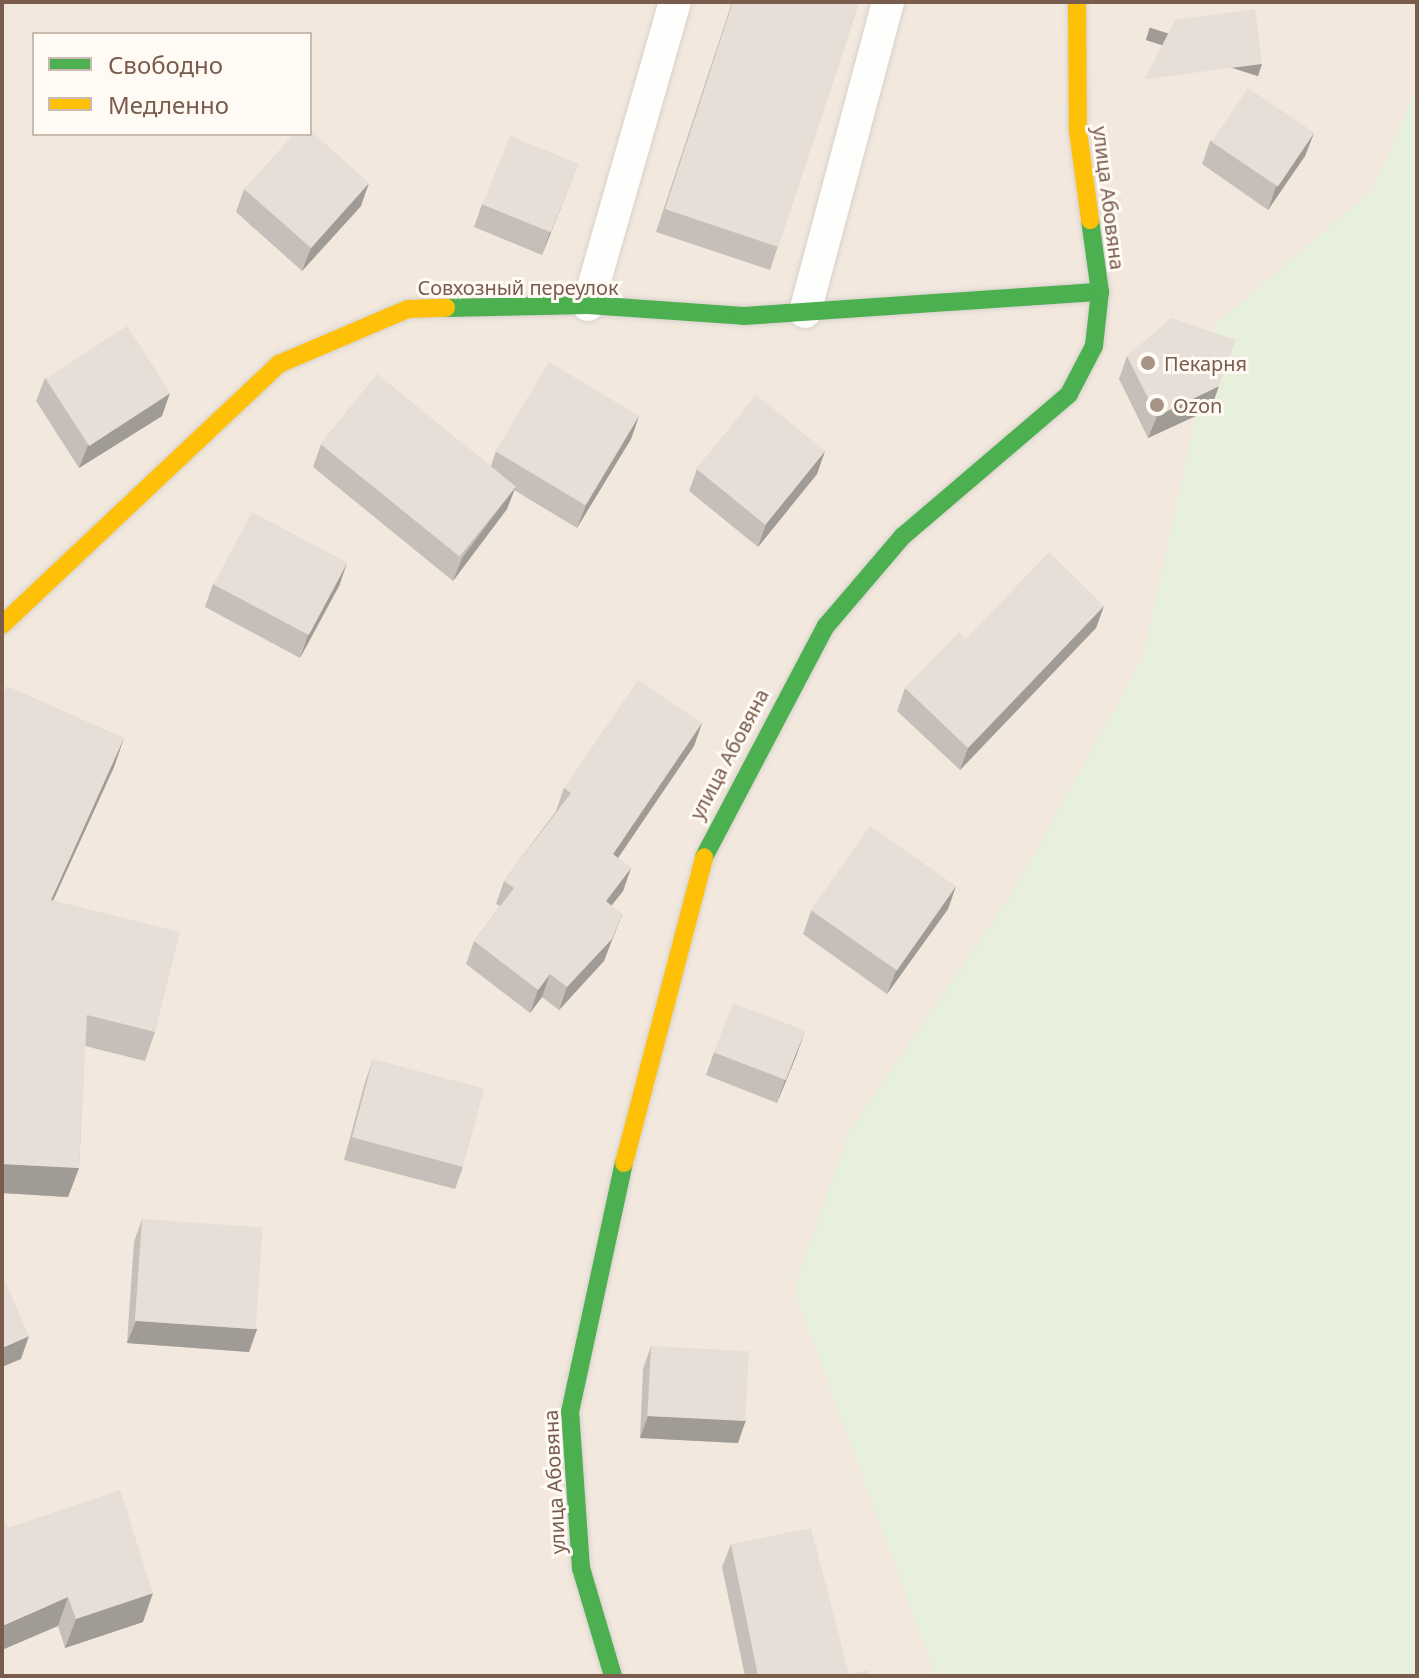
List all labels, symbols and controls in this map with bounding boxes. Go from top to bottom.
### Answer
legend [32,32,312,136]
text: Свободно [108,48,223,81]
text: Медленно [108,88,229,121]
street label: улица Абовяна [1088,125,1130,271]
street label: Совхозный переулок [417,275,619,299]
place label: Пекарня [1164,351,1247,375]
marker: Пекарня [1139,354,1157,372]
place label: Ozon [1173,393,1222,417]
marker: Ozon [1148,396,1166,414]
street label: улица Абовяна [684,684,774,824]
street label: улица Абовяна [538,1409,570,1555]

